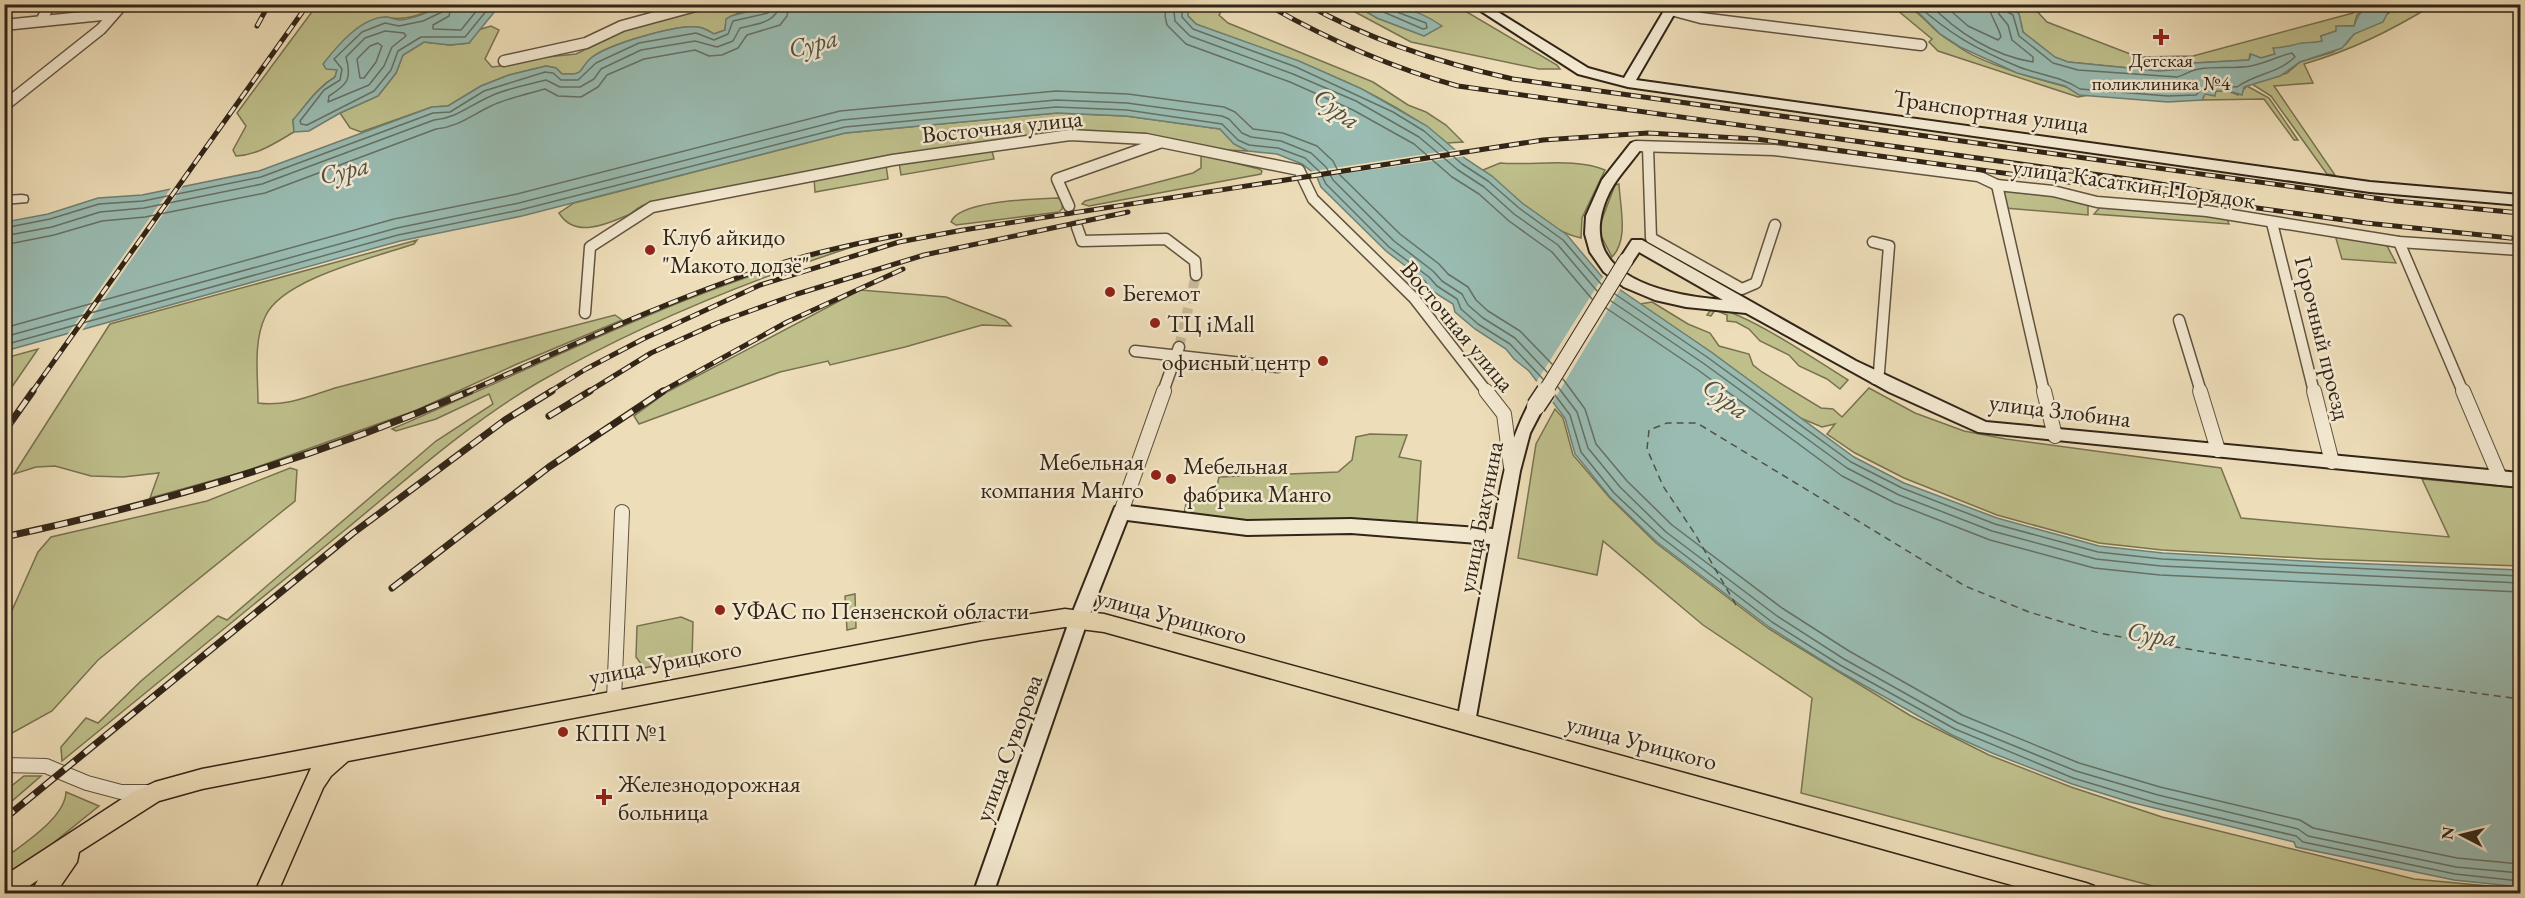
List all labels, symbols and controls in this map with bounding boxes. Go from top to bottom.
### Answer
water label: Сура [784,20,842,66]
marker: Детская поликлиника №4 [2152,28,2170,46]
place label: Детская поликлиника №4 [2092,47,2231,96]
water label: Сура [1307,79,1367,137]
street label: Транспортная улица [1891,82,2091,140]
street label: Восточная улица [920,102,1085,150]
water label: Сура [315,147,373,193]
street label: улица Касаткин Порядок [2010,151,2258,215]
place label: Клуб айкидо "Макото додзё" [662,221,810,280]
marker: Клуб айкидо "Макото додзё" [643,243,657,257]
street label: Горочный проезд [2288,253,2358,423]
street label: Восточная улица [1394,254,1522,398]
place label: Бегемот [1122,277,1200,308]
marker: Бегемот [1103,285,1117,299]
place label: ТЦ iMall [1167,308,1255,339]
marker: ТЦ iMall [1148,316,1162,330]
place label: офисный центр [1162,346,1311,377]
marker: офисный центр [1316,354,1330,368]
water label: Сура [1696,369,1756,427]
street label: улица Злобина [1987,386,2133,434]
street label: улица Бакунина [1450,438,1510,595]
place label: Мебельная компания Манго [980,446,1144,505]
place label: Мебельная фабрика Манго [1183,450,1331,509]
marker: Мебельная компания Манго [1149,468,1163,482]
marker: Мебельная фабрика Манго [1164,472,1178,486]
street label: улица Урицкого [1093,581,1251,651]
place label: УФАС по Пензенской области [731,595,1029,626]
marker: УФАС по Пензенской области [713,603,727,617]
water label: Сура [2124,613,2180,655]
street label: улица Урицкого [586,632,744,692]
street label: улица Суворова [967,670,1049,826]
street label: улица Урицкого [1563,707,1721,777]
place label: КПП №1 [575,717,668,748]
marker: КПП №1 [556,725,570,739]
place label: Железнодорожная больница [617,768,801,827]
marker: Железнодорожная больница [595,788,613,806]
north arrow [2432,805,2492,865]
text: N [2436,825,2459,841]

